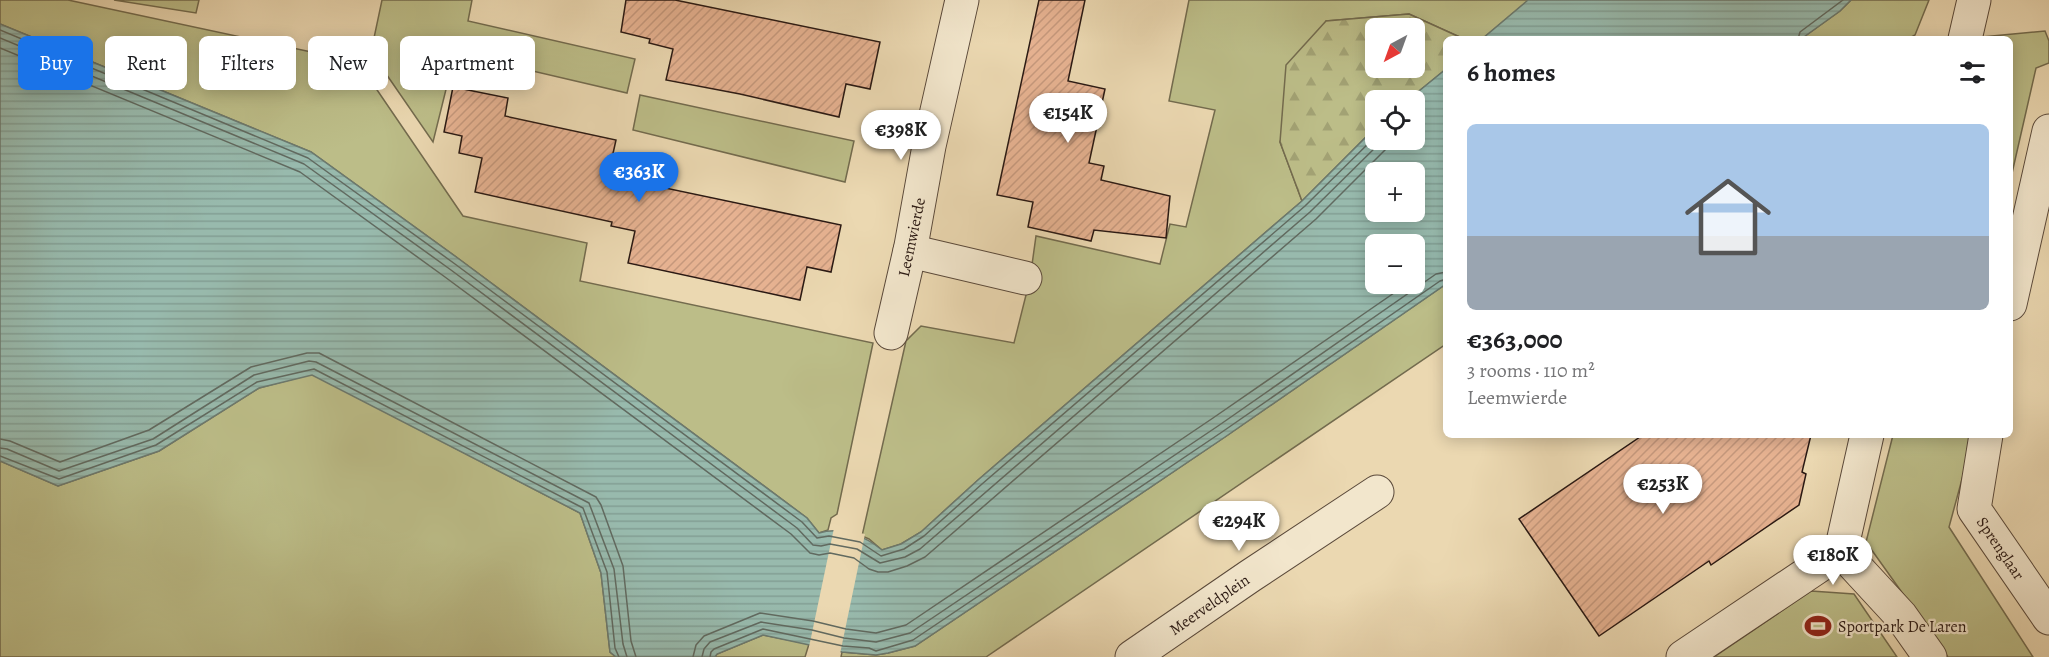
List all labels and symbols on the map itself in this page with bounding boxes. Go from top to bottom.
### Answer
north arrow [1365,18,1425,78]
pin: €154K [1026,93,1110,144]
pin: €398K [859,110,943,161]
pin: €363K [597,152,681,203]
street label: Leemwierde [893,196,931,279]
pin: €253K [1621,464,1705,515]
pin: €294K [1197,501,1281,552]
street label: Sprenglaar [1971,513,2029,584]
pin: €180K [1791,535,1875,586]
street label: Meerveldplein [1165,569,1254,641]
sports icon: Sportpark De Laren [1803,611,1833,641]
place label: Sportpark De Laren [1838,616,1967,638]

